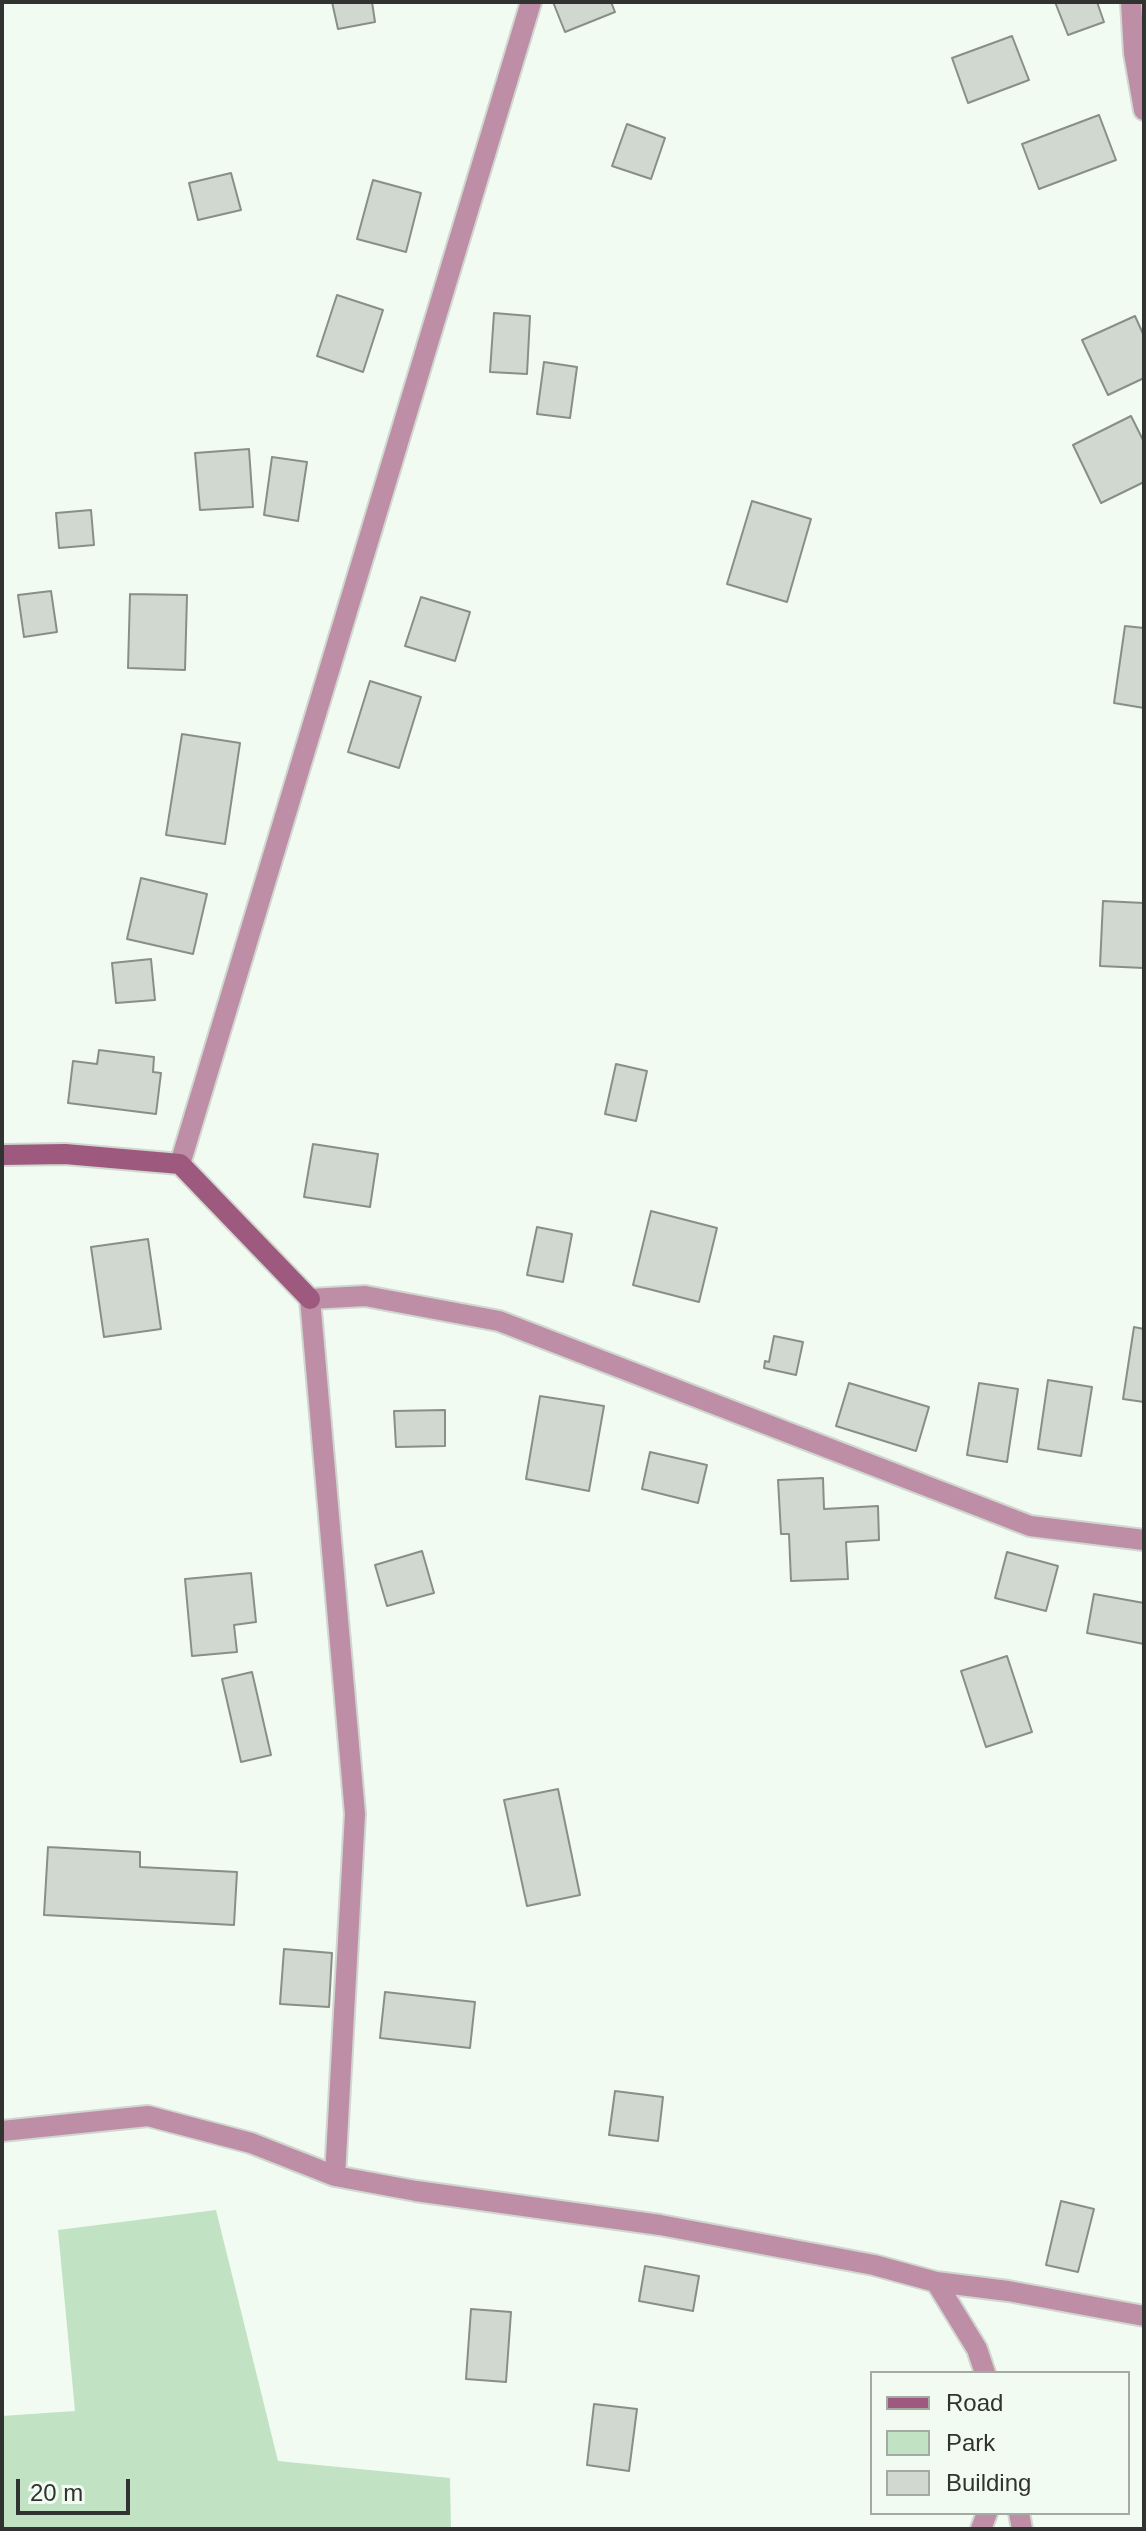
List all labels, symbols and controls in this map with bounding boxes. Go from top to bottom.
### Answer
legend [870,2371,1130,2515]
text: Road [946,2389,1003,2416]
text: Park [946,2429,995,2456]
scale bar [20,2463,134,2513]
text: Building [946,2469,1031,2496]
text: 20 m [30,2479,83,2506]

